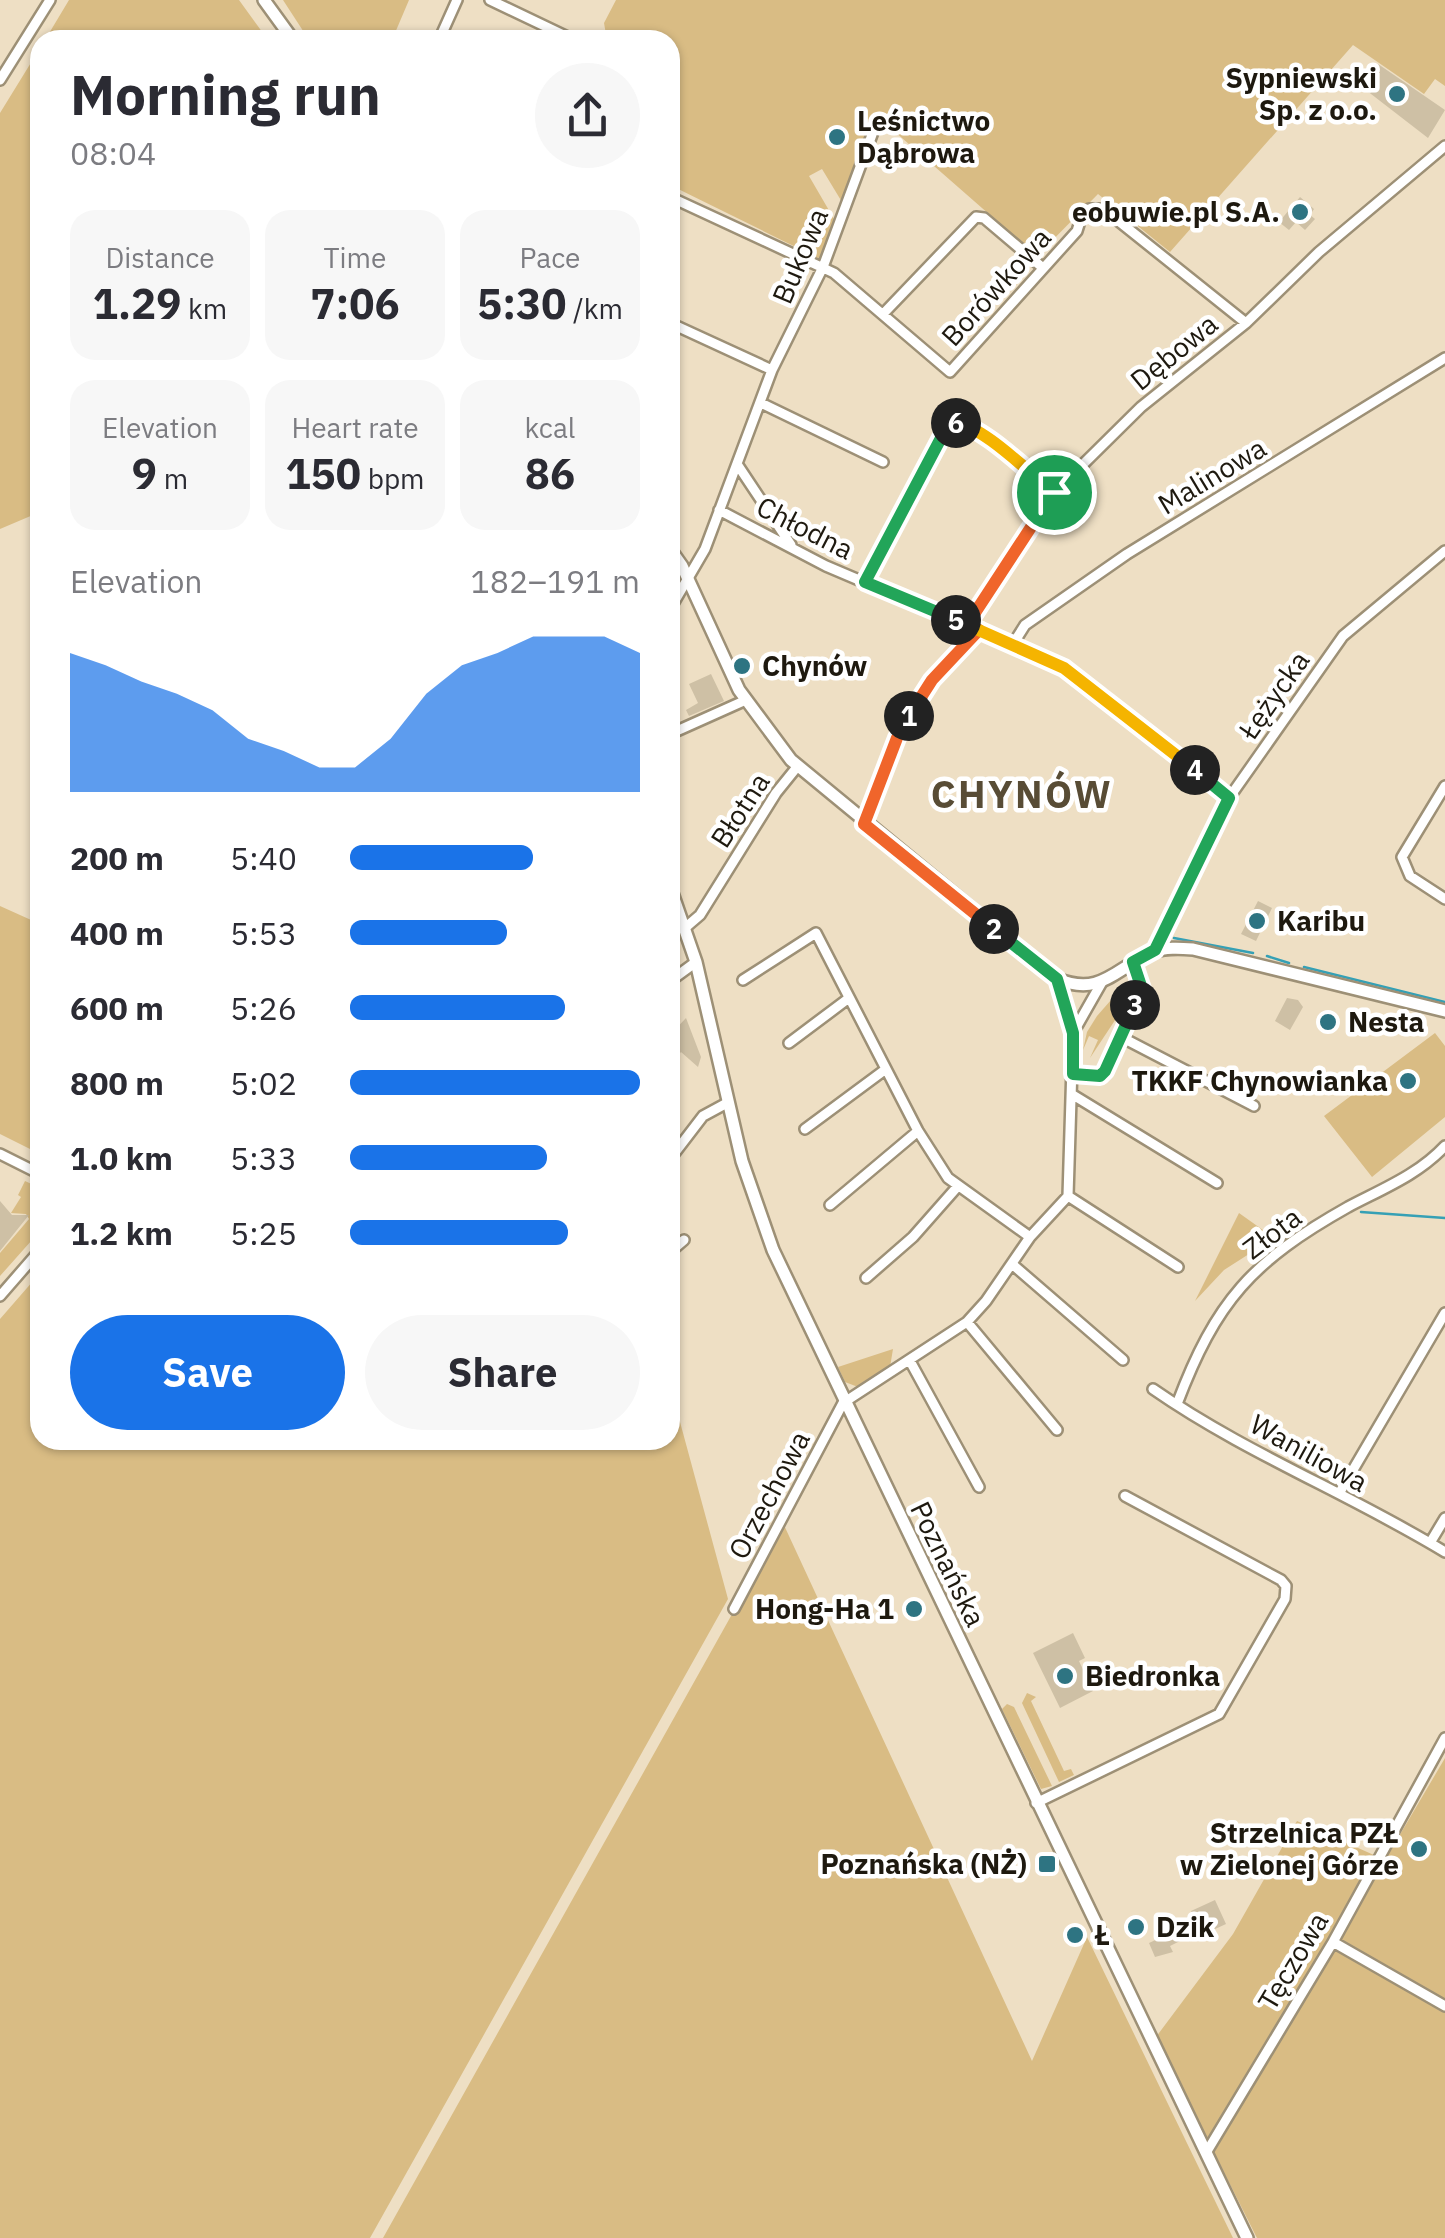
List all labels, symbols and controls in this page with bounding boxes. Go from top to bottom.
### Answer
text: Morning run [70,59,381,130]
place label: Sypniewski Sp. z o.o. [1226,59,1377,128]
button: share [535,63,640,168]
marker: Sypniewski Sp. z o.o. [1386,83,1408,105]
place label: Leśnictwo Dąbrowa [857,102,990,171]
marker: Leśnictwo Dąbrowa [826,126,848,148]
text: 08:04 [70,132,156,174]
place label: eobuwie.pl S.A. [1072,193,1280,230]
marker: eobuwie.pl S.A. [1289,201,1311,223]
street label: Bukowa [763,202,836,309]
street label: Borówkowa [933,220,1059,354]
text: Distance [105,239,215,276]
text: Time [324,239,386,276]
text: Pace [520,239,580,276]
text: 1.29 [93,276,181,331]
text: 7:06 [310,276,400,331]
text: 5:30 [477,276,566,331]
text: km [181,290,227,327]
text: /km [566,290,623,327]
street label: Dębowa [1122,305,1225,398]
pin: 6 [931,398,981,448]
text: 6 [948,404,964,441]
text: Elevation [102,409,218,446]
text: Heart rate [291,409,419,446]
text: kcal [525,409,575,446]
street label: Malinowa [1151,429,1273,522]
text: 9 [132,446,157,501]
text: 150 [285,446,361,501]
text: 86 [525,446,575,501]
pin [1012,450,1097,535]
text: m [157,460,188,497]
text: bpm [361,460,425,497]
icon: arrive [1027,465,1082,520]
street label: Chłodna [751,487,860,568]
text: Elevation [70,560,203,602]
text: 182–191 m [470,560,640,602]
pin: 5 [931,595,981,645]
text: 5 [948,601,964,638]
street label: Łężycka [1229,643,1317,747]
place label: Chynów [762,647,868,684]
marker: Chynów [731,655,753,677]
pin: 1 [884,691,934,741]
text: 1 [901,697,917,734]
pin: 4 [1170,745,1220,795]
text: 4 [1187,751,1203,788]
street label: Błotna [702,765,778,854]
district label: CHYNÓW [931,769,1113,818]
text: 200 m [70,837,164,879]
text: 5:40 [230,837,297,879]
place label: Karibu [1277,902,1365,939]
pin: 2 [969,904,1019,954]
text: 2 [986,910,1002,947]
marker: Karibu [1246,910,1268,932]
text: 400 m [70,912,164,954]
text: 5:53 [230,912,297,954]
pin: 3 [1110,980,1160,1030]
text: 3 [1127,986,1143,1023]
text: 600 m [70,987,164,1029]
text: 5:26 [230,987,297,1029]
place label: Nesta [1348,1003,1425,1040]
marker: Nesta [1317,1011,1339,1033]
text: 800 m [70,1062,164,1104]
text: 5:02 [230,1062,297,1104]
place label: TKKF Chynowianka [1132,1062,1388,1099]
marker: TKKF Chynowianka [1397,1070,1419,1092]
text: 1.0 km [70,1137,173,1179]
text: 5:33 [230,1137,297,1179]
street label: Złota [1235,1198,1309,1267]
text: 1.2 km [70,1212,173,1254]
text: 5:25 [230,1212,297,1254]
button: Save [70,1315,345,1430]
button: Share [365,1315,640,1430]
street label: Waniliowa [1244,1405,1375,1500]
street label: Orzechowa [719,1424,818,1565]
street label: Poznańska [902,1495,995,1633]
place label: Hong-Ha 1 [755,1590,894,1627]
marker: Hong-Ha 1 [903,1598,925,1620]
place label: Biedronka [1085,1657,1220,1694]
marker: Biedronka [1054,1665,1076,1687]
place label: Strzelnica PZŁ w Zielonej Górze [1180,1814,1399,1883]
marker: Strzelnica PZŁ w Zielonej Górze [1408,1838,1430,1860]
place label: Poznańska (NŻ) [821,1845,1027,1882]
marker: Poznańska (NŻ) [1036,1853,1058,1875]
street label: Tęczowa [1249,1905,1336,2017]
place label: Dzik [1156,1908,1215,1945]
place label: Ł [1094,1916,1110,1953]
marker: Dzik [1125,1916,1147,1938]
marker: Ł [1064,1924,1086,1946]

